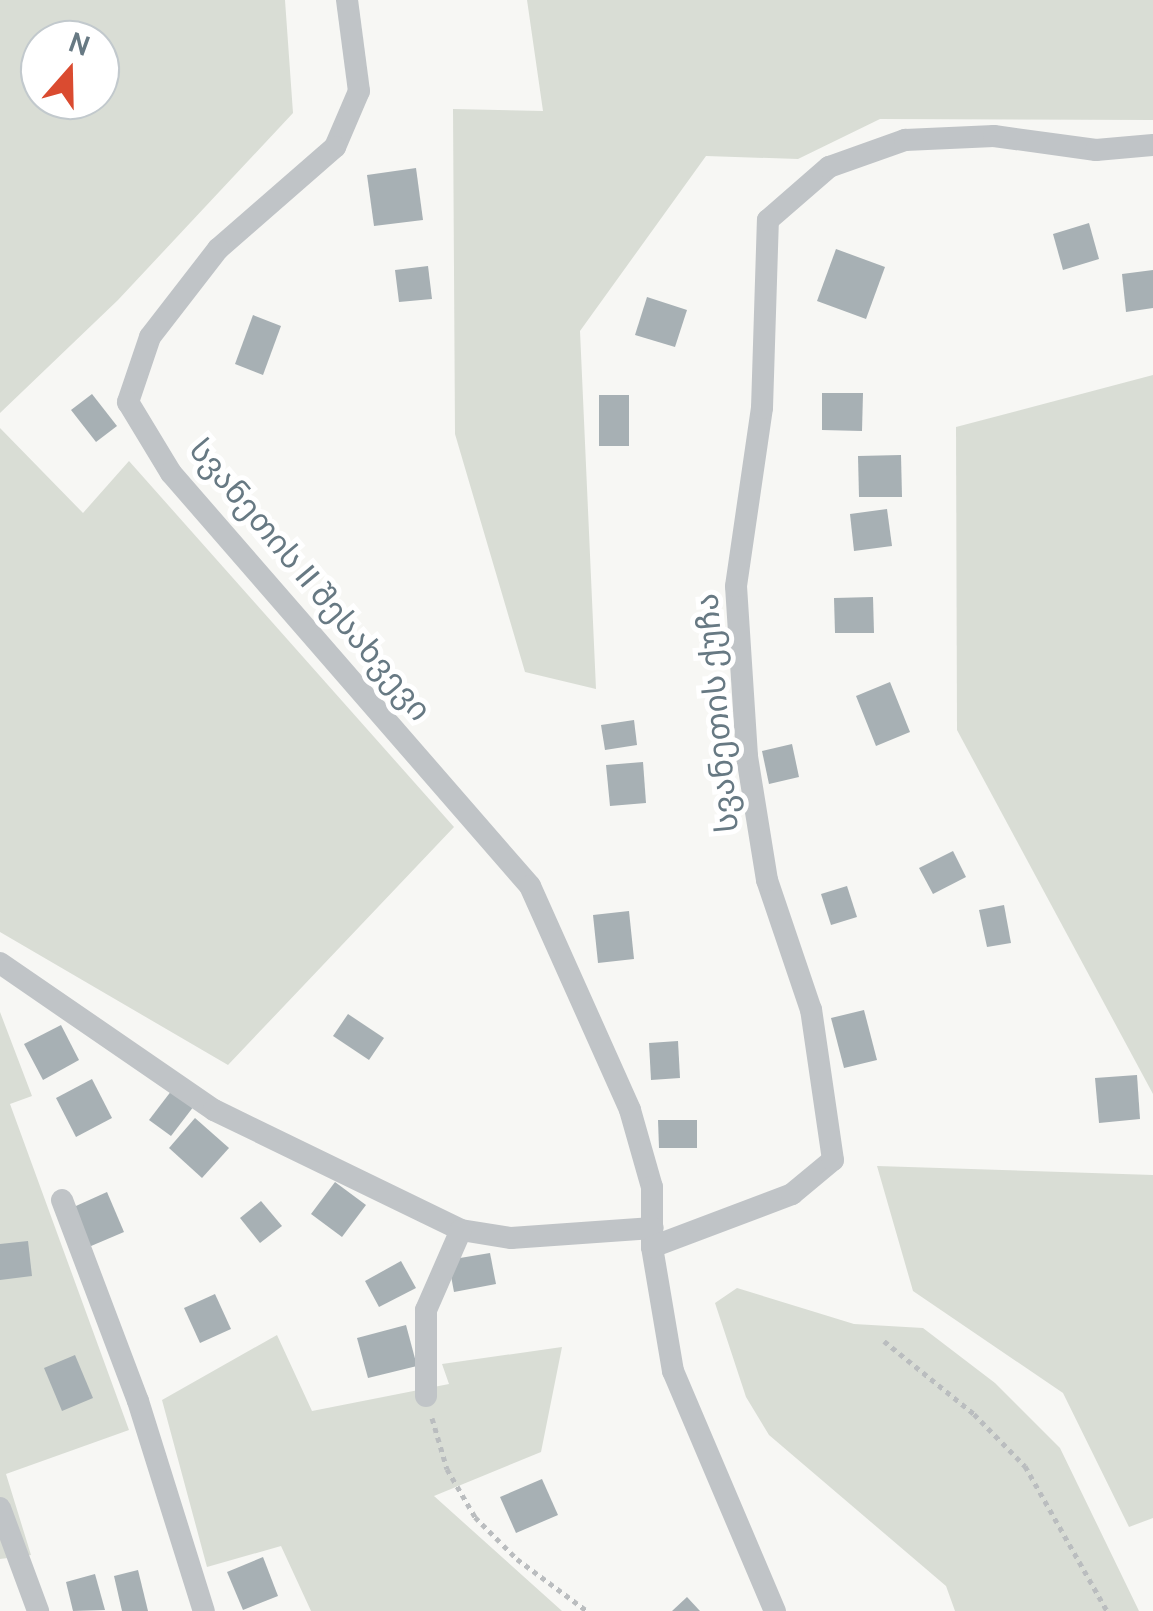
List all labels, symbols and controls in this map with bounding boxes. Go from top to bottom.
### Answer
north arrow [20,20,120,120]
text: N [64,24,95,63]
street label: სვანეთის II შესახვევი [181,431,439,729]
street label: სვანეთის ქუჩა [687,592,747,834]

